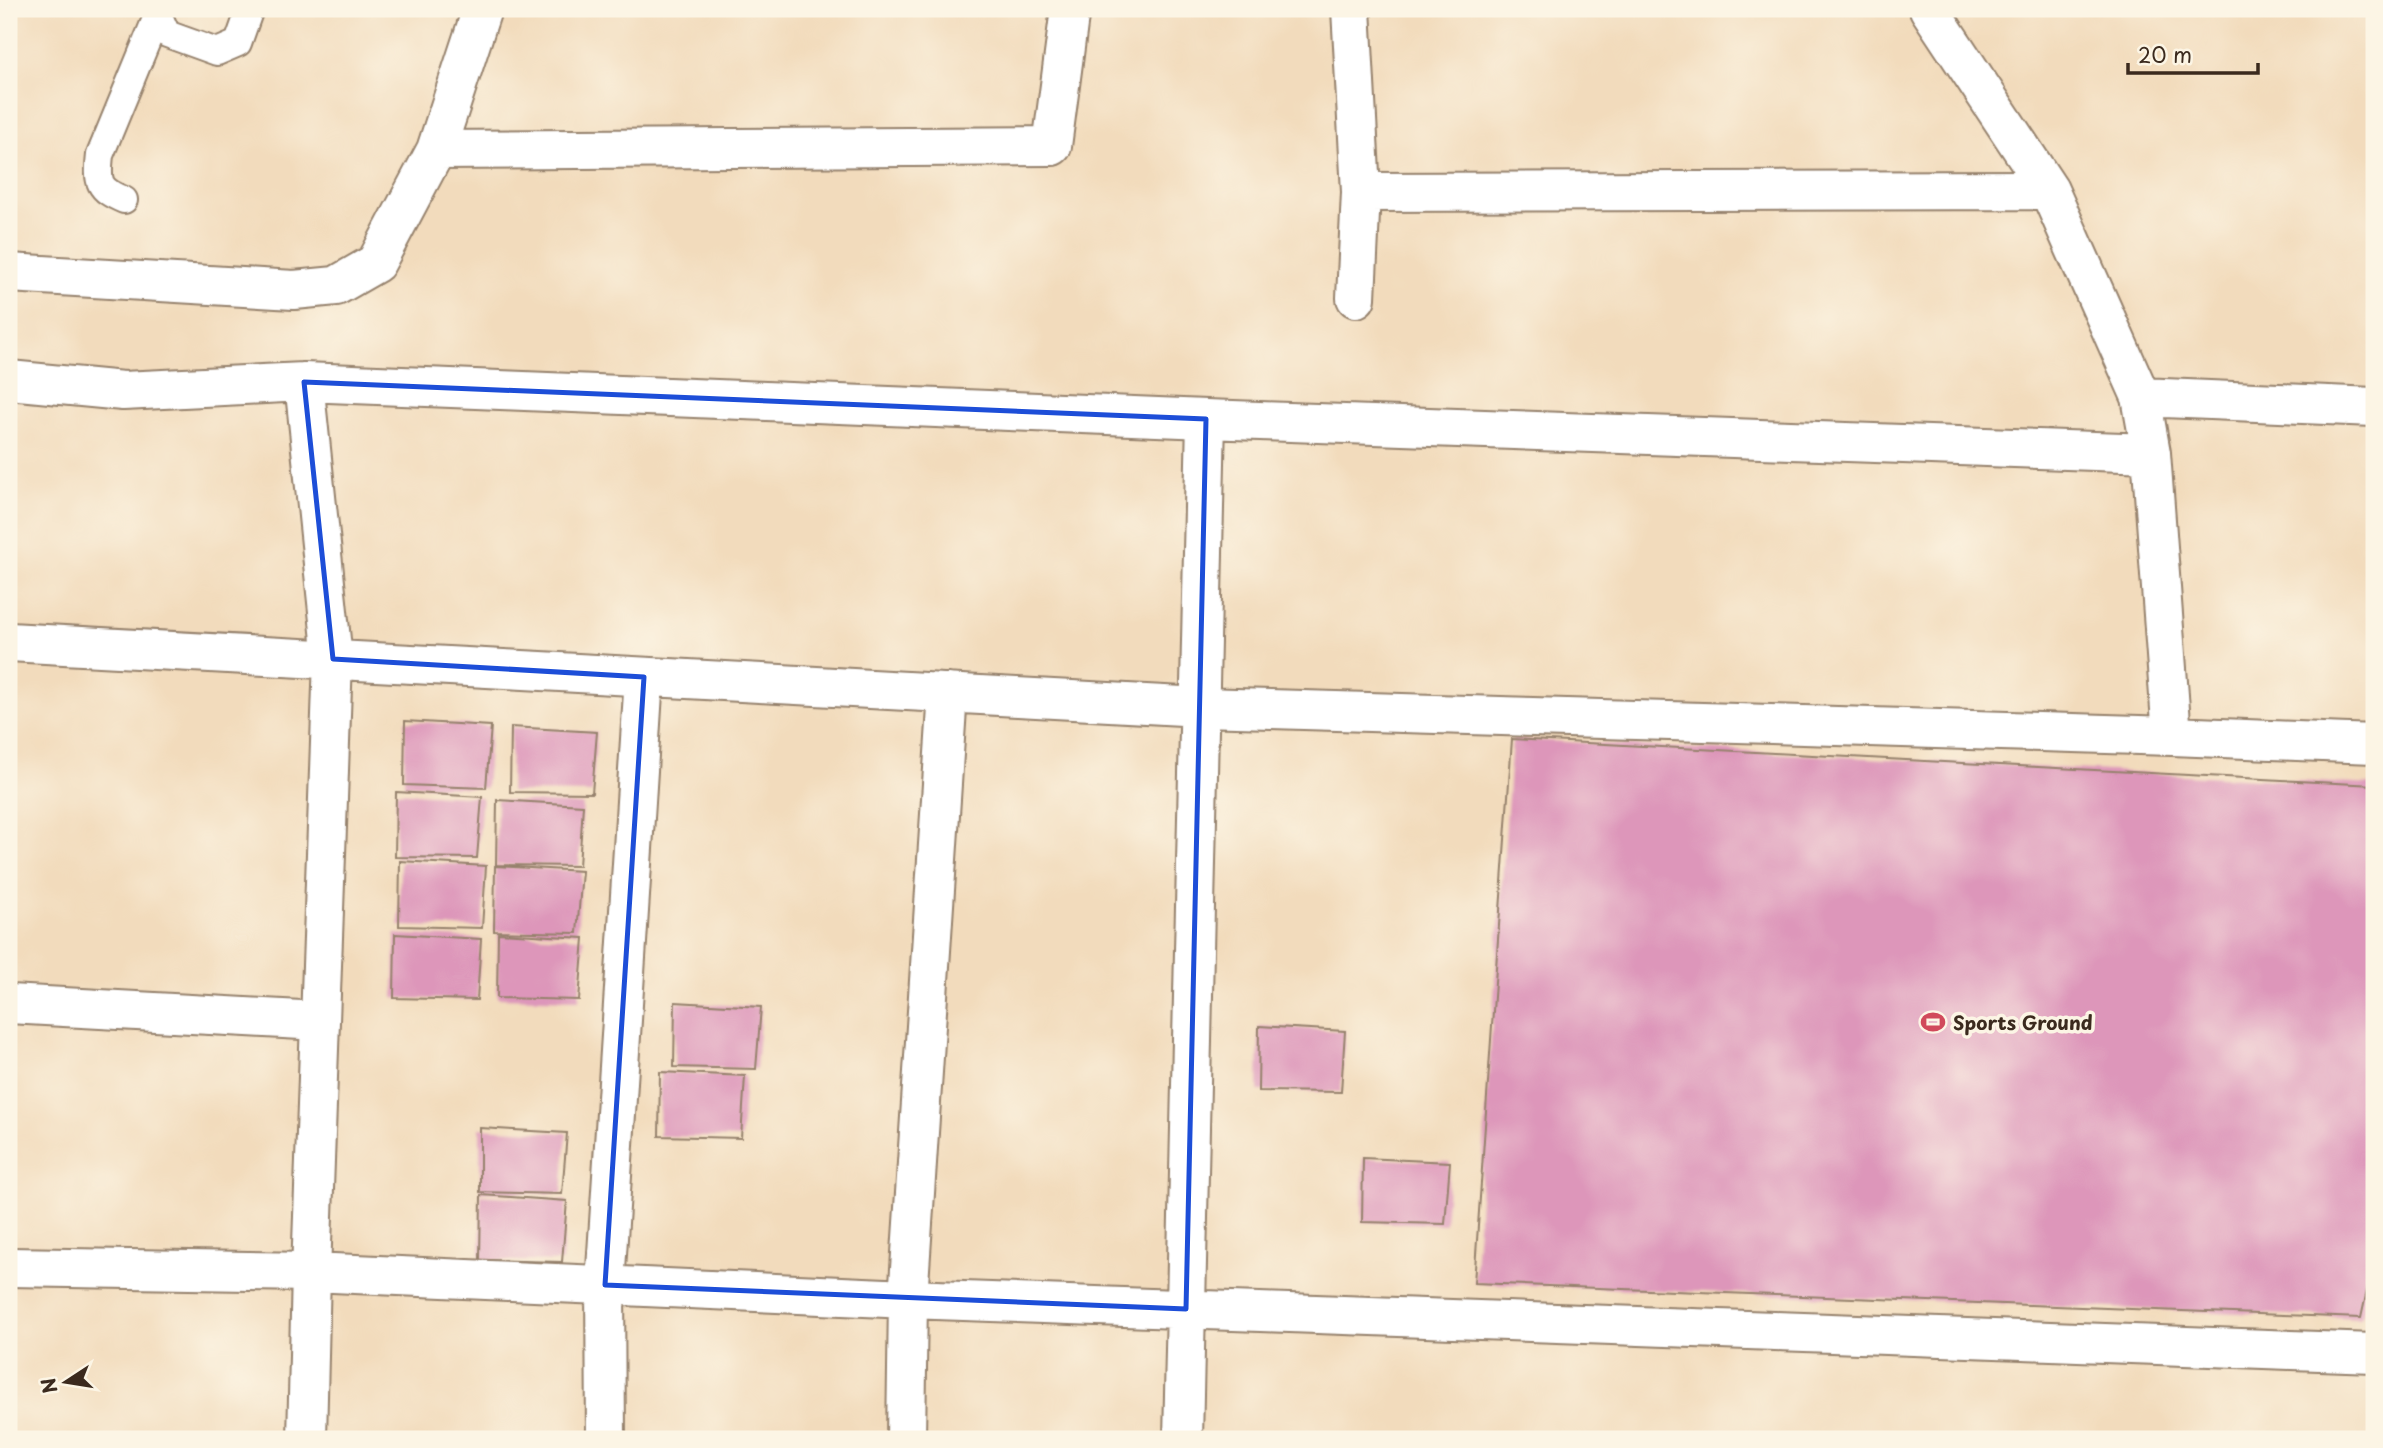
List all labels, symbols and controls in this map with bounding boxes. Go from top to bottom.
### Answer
scale bar [2128,32,2257,76]
text: 20 m [2138,38,2192,70]
sports icon: Sports Ground [1919,1008,1947,1036]
place label: Sports Ground [1953,1008,2093,1036]
north arrow [32,1346,102,1416]
text: N [33,1375,64,1396]

